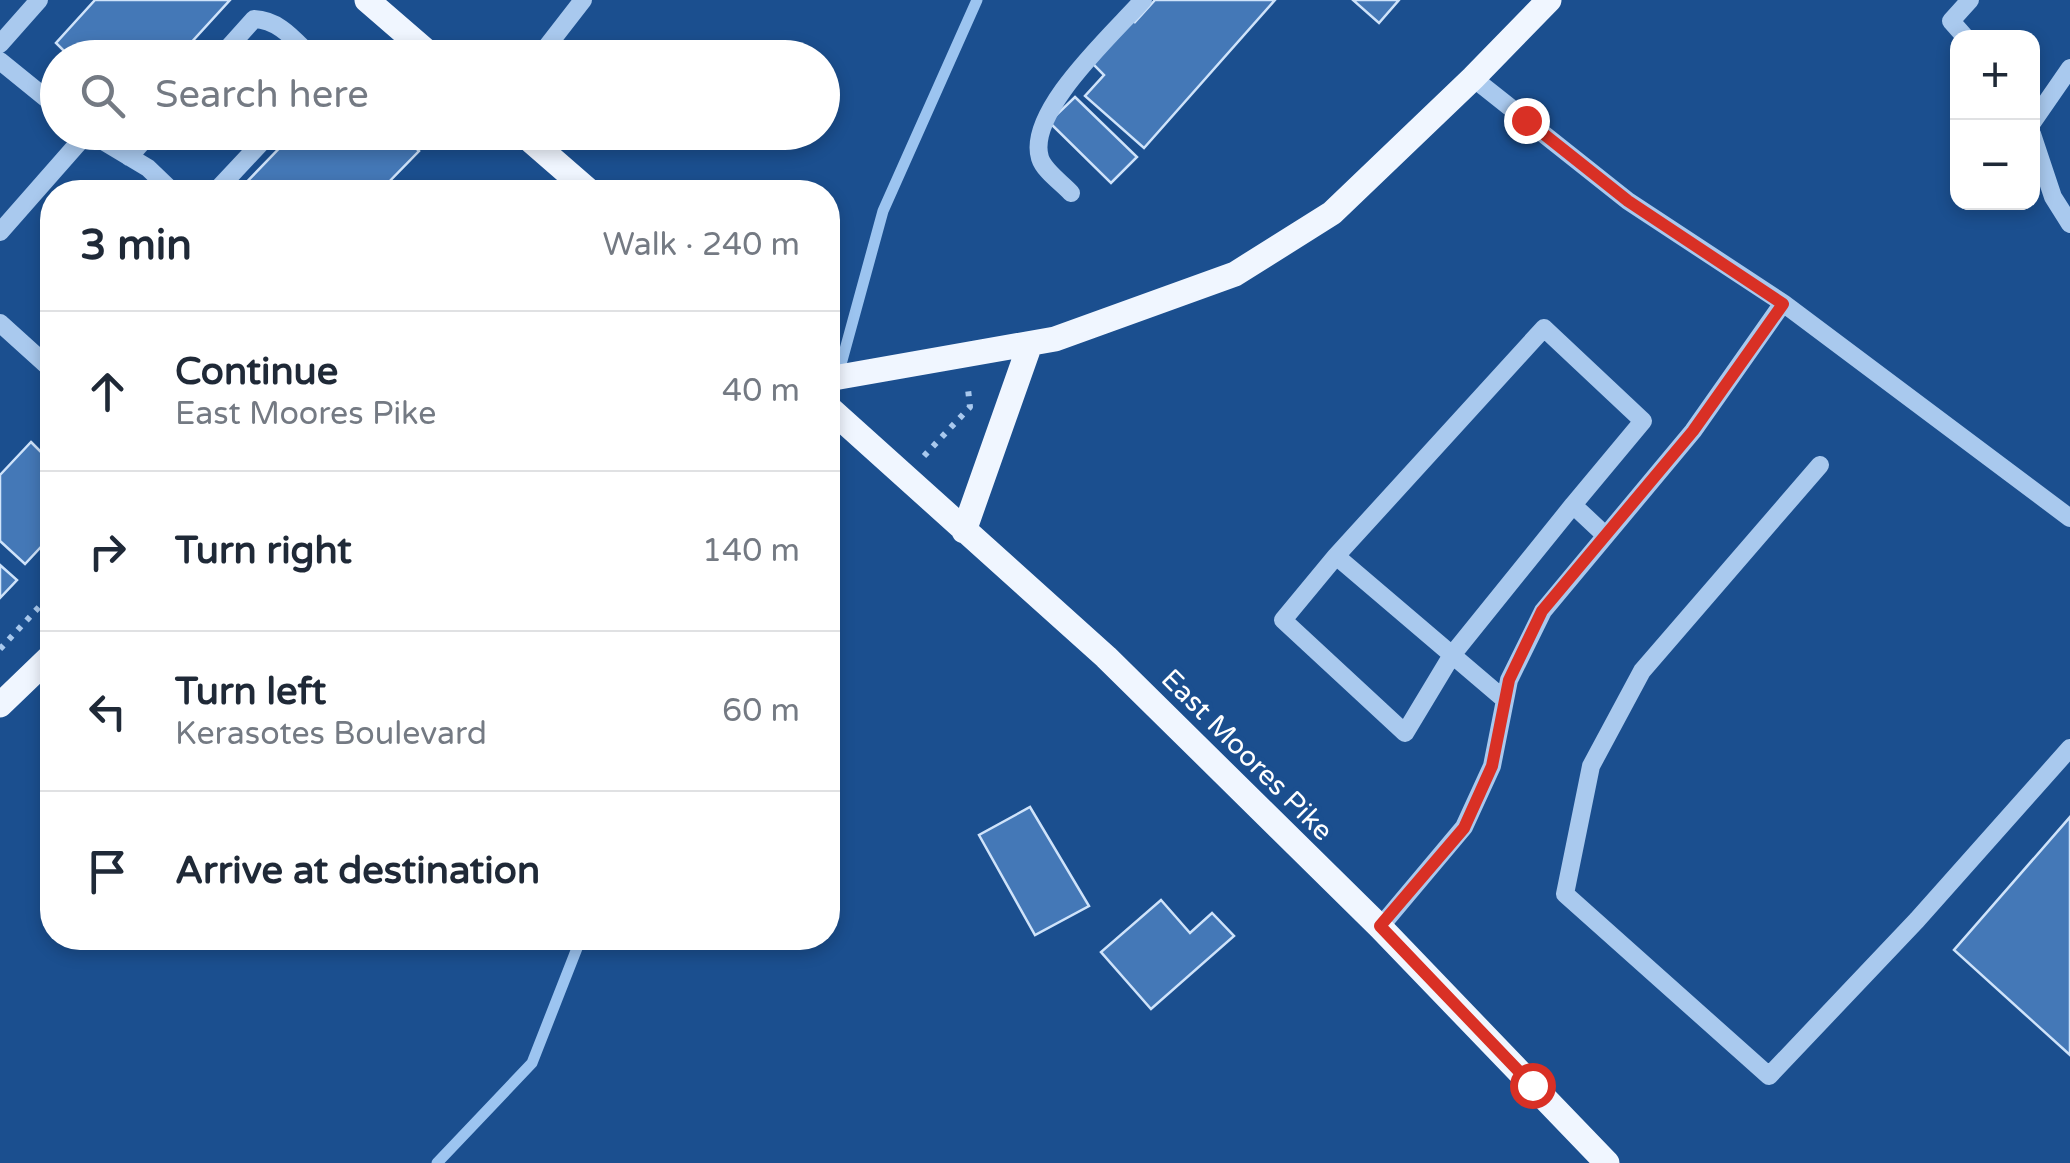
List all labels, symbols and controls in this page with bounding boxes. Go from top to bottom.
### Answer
map controls [1950,30,2040,210]
button: + [1950,30,2040,120]
search box [40,40,840,150]
icon: search [75,68,130,123]
text: Search here [155,72,369,118]
route end [1504,98,1550,144]
button: − [1950,120,2040,210]
text: 3 min [80,220,192,271]
text: Walk · 240 m [603,226,800,264]
text: Continue [175,349,338,395]
icon: ahead [80,364,135,419]
text: 40 m [722,372,800,410]
text: East Moores Pike [175,395,436,433]
icon: right [80,524,135,579]
text: Turn right [175,528,352,574]
text: 140 m [702,532,800,570]
street label: East Moores Pike [1154,662,1340,848]
text: Turn left [175,669,326,715]
icon: left [80,684,135,739]
text: 60 m [722,692,800,730]
text: Kerasotes Boulevard [175,715,487,753]
icon: arrive [80,844,135,899]
text: Arrive at destination [175,848,540,894]
route start [1510,1063,1556,1109]

